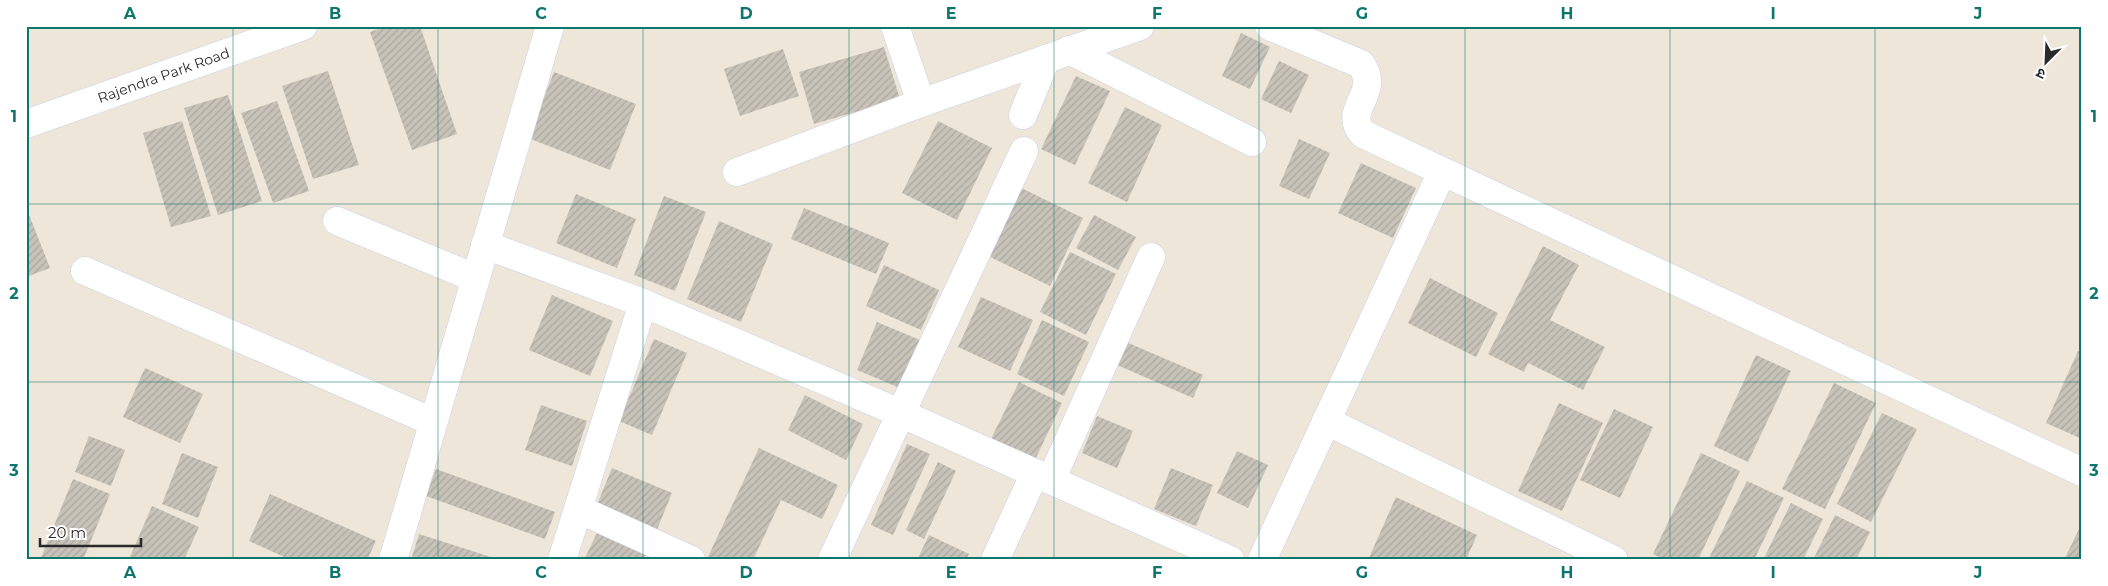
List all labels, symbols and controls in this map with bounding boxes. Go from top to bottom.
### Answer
text: A [123,4,137,23]
text: B [329,4,341,23]
text: C [535,4,547,23]
text: D [739,4,753,23]
text: E [946,4,956,23]
text: F [1152,4,1162,23]
text: G [1356,4,1368,23]
text: H [1561,4,1573,23]
text: I [1770,4,1776,23]
text: J [1973,4,1982,23]
north arrow [2020,38,2070,88]
street label: Rajendra Park Road [95,44,232,107]
text: उ [2033,64,2048,84]
text: 1 [11,107,17,126]
text: 1 [2091,107,2097,126]
text: 2 [9,284,19,303]
text: 2 [2089,284,2099,303]
text: 3 [8,461,19,480]
text: 3 [2088,461,2099,480]
scale bar [40,516,141,548]
text: 20 m [48,523,86,542]
text: A [123,563,137,582]
text: B [329,563,341,582]
text: C [535,563,547,582]
text: D [739,563,753,582]
text: E [946,563,956,582]
text: F [1152,563,1162,582]
text: G [1356,563,1368,582]
text: H [1561,563,1573,582]
text: I [1770,563,1776,582]
text: J [1973,563,1982,582]

